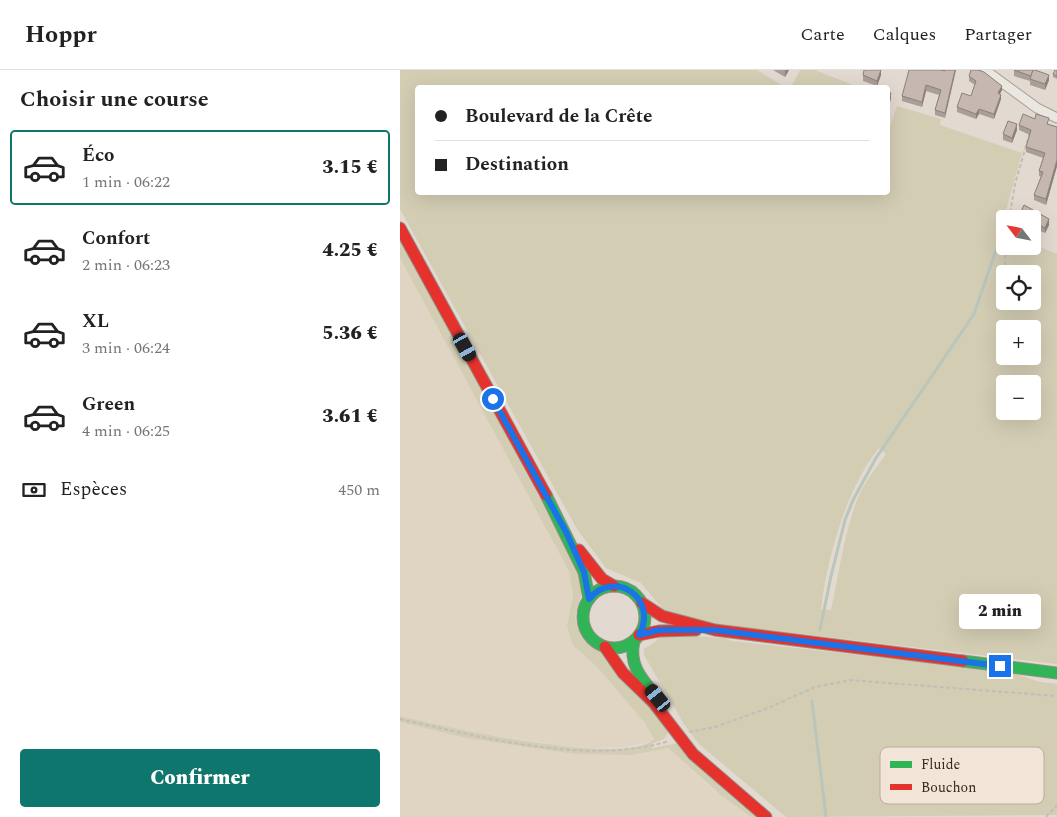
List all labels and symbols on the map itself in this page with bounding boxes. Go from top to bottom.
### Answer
north arrow [996,210,1041,255]
car [451,330,478,364]
route start [482,388,504,410]
callout: 2 min [959,594,1041,628]
route end [989,655,1011,677]
car [642,682,673,714]
legend [880,747,1044,804]
text: Fluide [921,754,960,775]
text: Bouchon [921,777,976,798]

